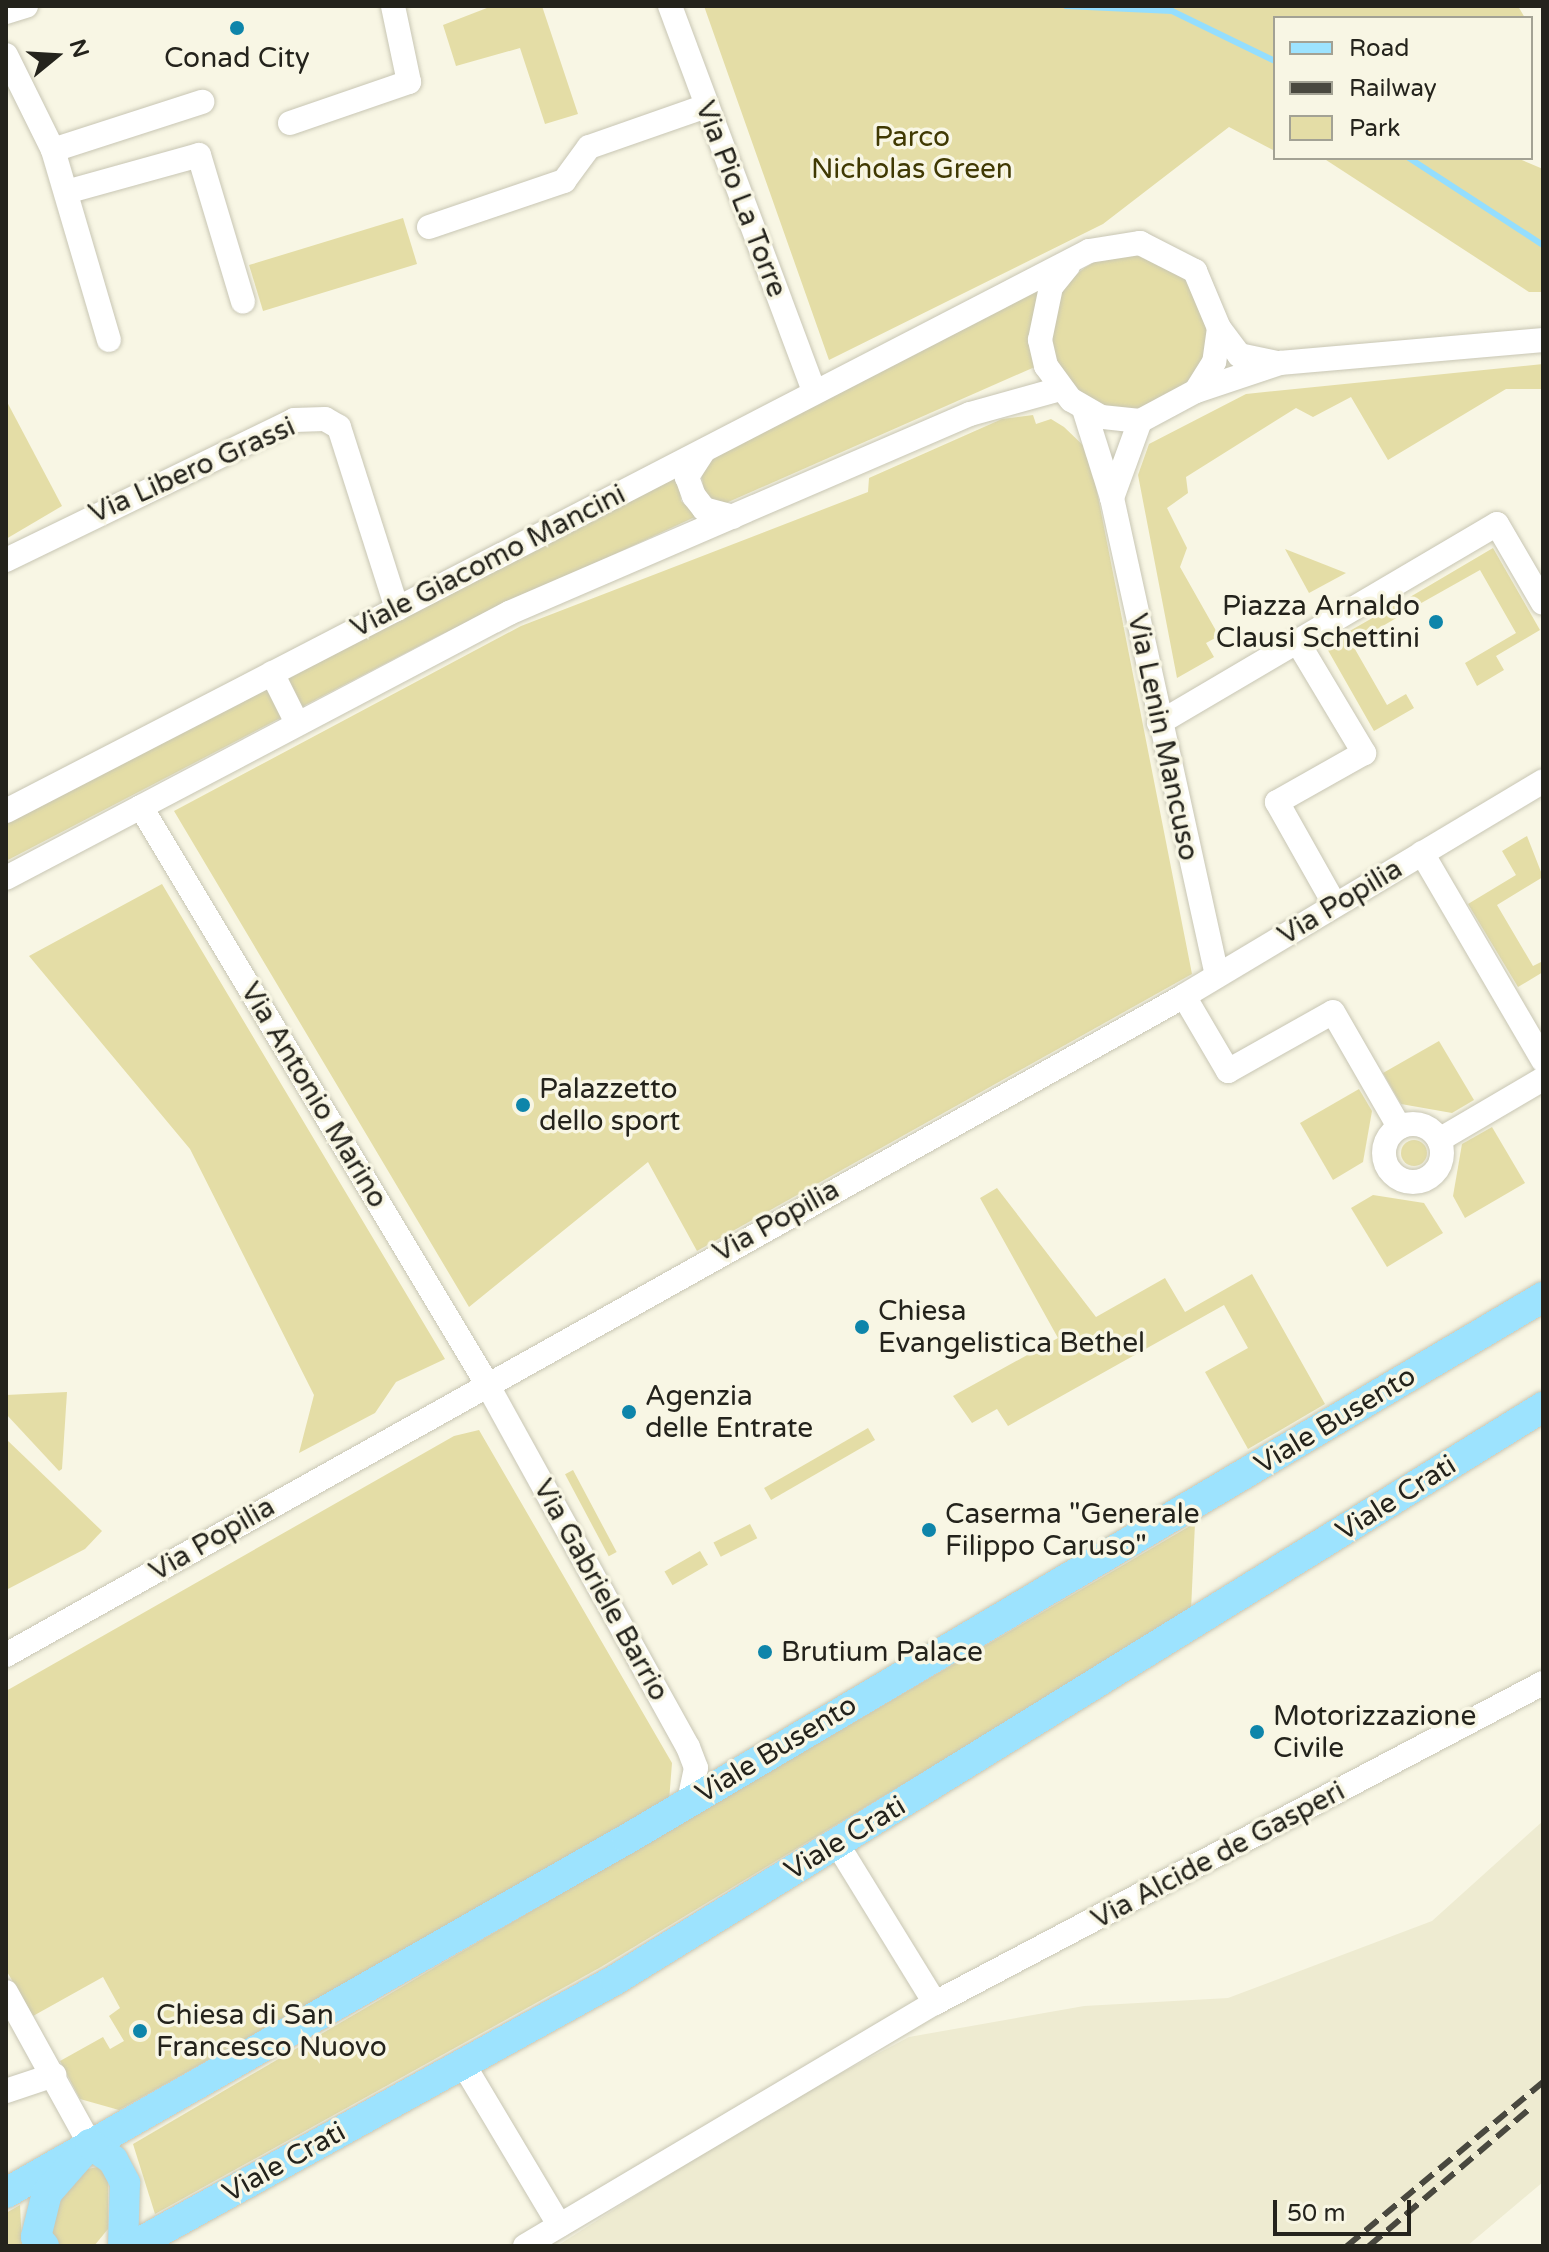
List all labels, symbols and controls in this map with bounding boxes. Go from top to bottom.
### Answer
north arrow [16,16,96,96]
legend [1273,16,1533,160]
marker: Conad City [228,19,246,37]
text: Road [1349,34,1409,63]
text: N [64,36,94,61]
place label: Conad City [164,41,310,75]
text: Railway [1349,74,1437,103]
street label: Via Pio La Torre [688,96,794,302]
text: Park [1349,114,1400,143]
park label: Parco Nicholas Green [811,120,1013,186]
street label: Via Libero Grassi [84,410,300,530]
street label: Viale Giacomo Mancini [345,477,631,645]
place label: Piazza Arnaldo Clausi Schettini [1216,589,1420,655]
street label: Via Lenin Mancuso [1120,610,1206,864]
marker: Piazza Arnaldo Clausi Schettini [1427,613,1445,631]
street label: Via Popilia [1272,852,1408,952]
street label: Via Antonio Marino [233,976,395,1214]
place label: Palazzetto dello sport [539,1072,680,1138]
marker: Palazzetto dello sport [514,1096,532,1114]
street label: Via Popilia [707,1173,845,1269]
place label: Chiesa Evangelistica Bethel [878,1294,1145,1360]
marker: Chiesa Evangelistica Bethel [853,1318,871,1336]
street label: Viale Busento [1248,1359,1422,1481]
place label: Agenzia delle Entrate [645,1379,813,1445]
marker: Agenzia delle Entrate [620,1403,638,1421]
street label: Viale Crati [1330,1448,1462,1548]
street label: Via Gabriele Barrio [526,1473,676,1707]
street label: Via Popilia [143,1490,281,1588]
place label: Caserma "Generale Filippo Caruso" [945,1497,1200,1563]
marker: Caserma "Generale Filippo Caruso" [920,1521,938,1539]
place label: Brutium Palace [781,1635,983,1669]
marker: Brutium Palace [756,1643,774,1661]
street label: Viale Busento [689,1688,863,1810]
place label: Motorizzazione Civile [1273,1699,1476,1765]
marker: Motorizzazione Civile [1248,1723,1266,1741]
street label: Via Alcide de Gasperi [1086,1774,1350,1936]
street label: Viale Crati [778,1789,912,1887]
place label: Chiesa di San Francesco Nuovo [156,1998,387,2064]
marker: Chiesa di San Francesco Nuovo [131,2022,149,2040]
street label: Viale Crati [217,2115,351,2209]
scale bar [1277,2184,1415,2234]
text: 50 m [1287,2199,1345,2228]

